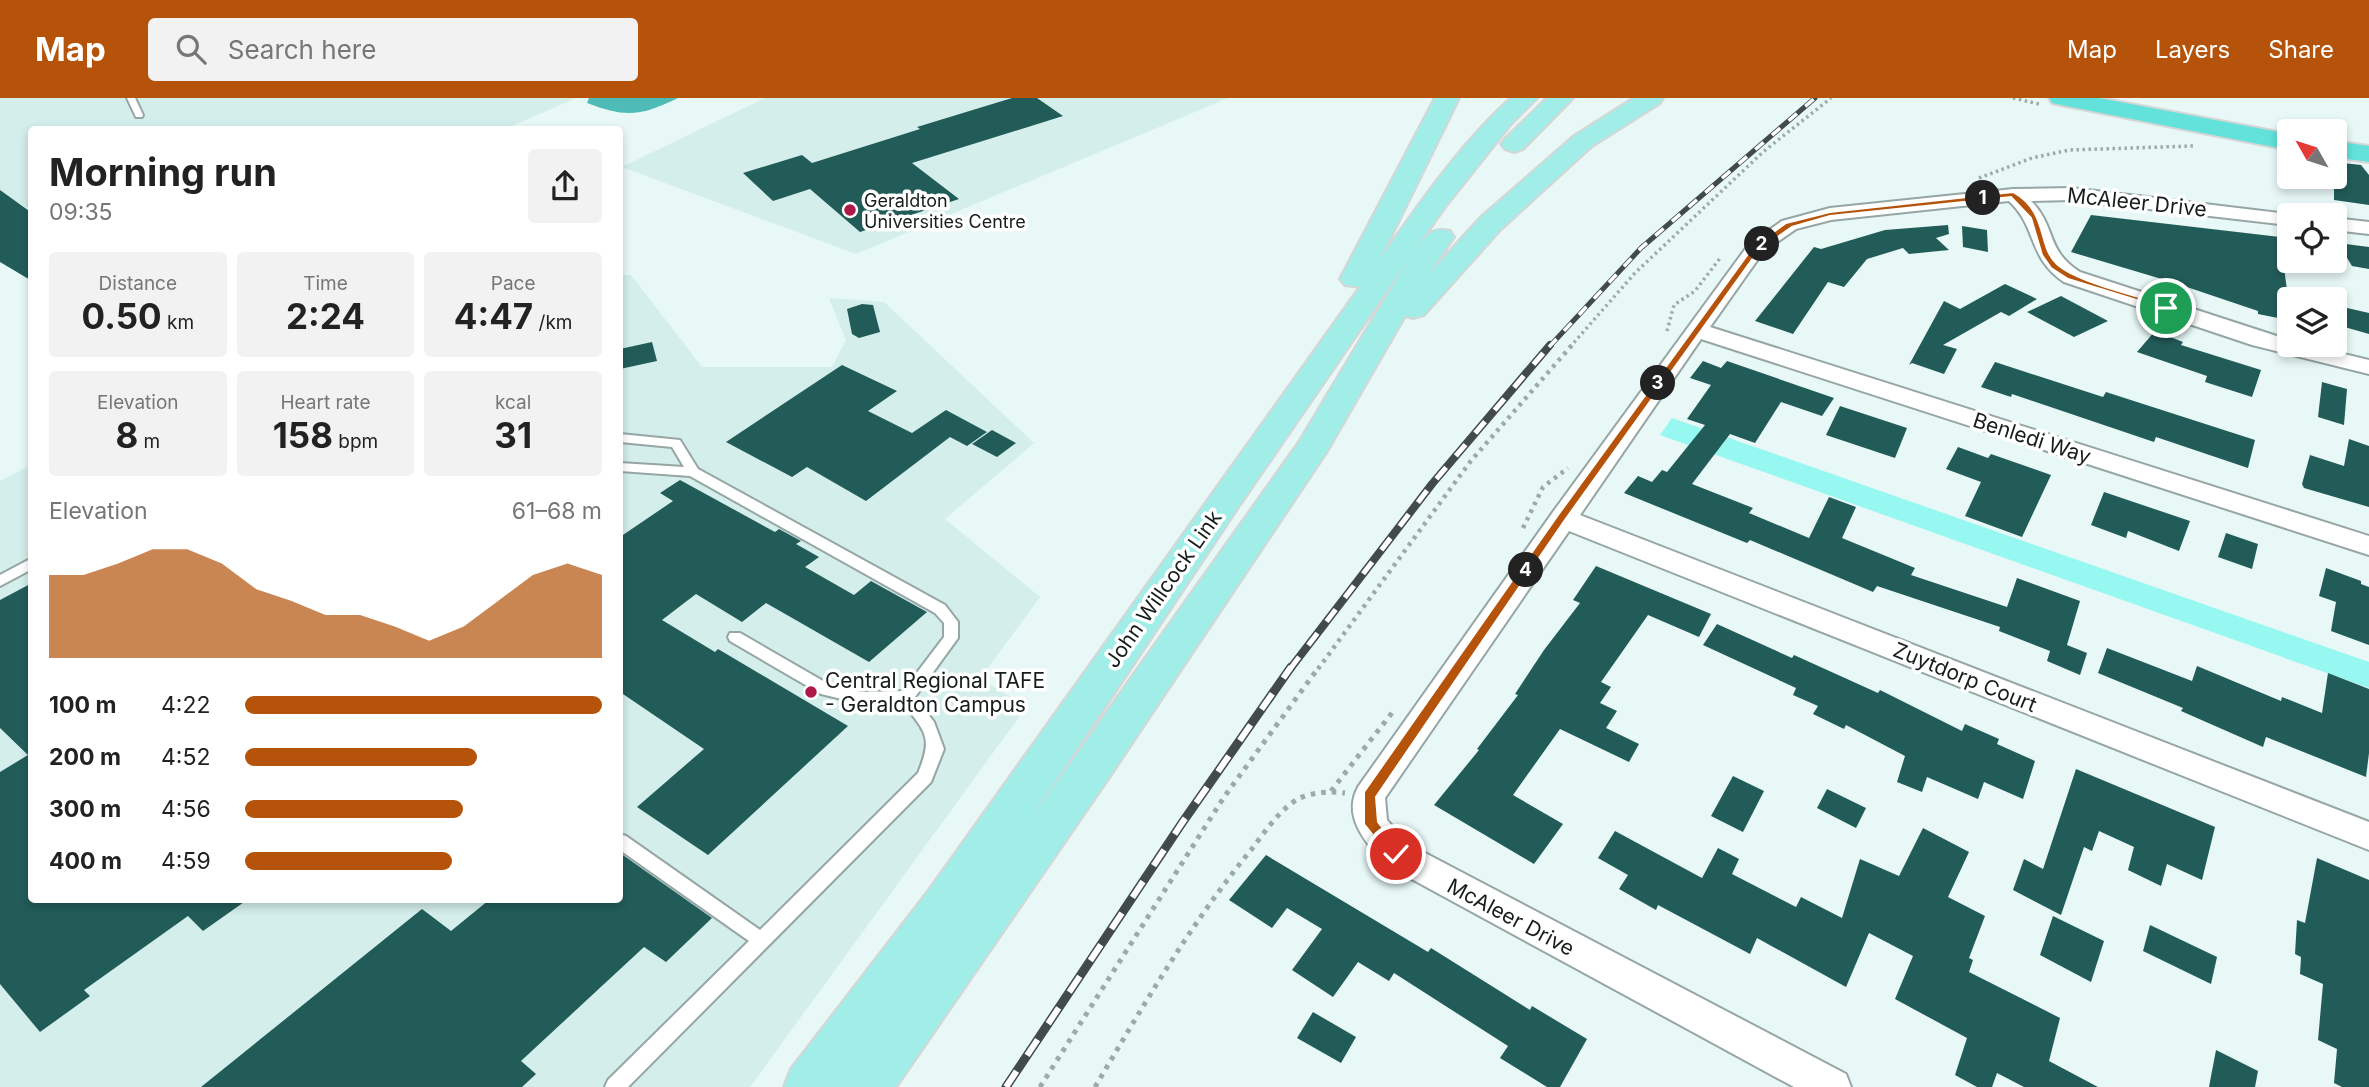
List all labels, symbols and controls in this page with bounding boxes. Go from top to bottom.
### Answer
search box [148,18,638,81]
text: Map [35,29,106,69]
icon: search [172,30,210,68]
text: Search here [228,34,376,65]
text: Map [2067,35,2117,64]
text: Layers [2155,35,2230,64]
text: Share [2268,35,2334,64]
north arrow [2277,119,2347,189]
map controls [2277,119,2347,357]
text: Morning run [49,149,277,195]
button: share [528,149,602,223]
pin: 1 [1966,180,2000,216]
street label: McAleer Drive [2066,182,2208,222]
text: 1 [1978,186,1987,209]
place label: Geraldton Universities Centre [864,190,1026,232]
text: 09:35 [49,198,113,226]
marker: Geraldton Universities Centre [842,202,858,218]
button: locate [2277,203,2347,273]
pin: 2 [1744,226,1780,262]
text: 2 [1756,232,1767,255]
text: Distance [99,272,177,295]
text: Time [303,272,348,295]
text: Pace [491,272,536,295]
pin [2136,278,2196,338]
button: layers [2277,287,2347,357]
icon: arrive [2147,289,2185,327]
text: 0.50 [82,295,162,337]
text: 2:24 [286,295,365,337]
text: 4:47 [454,295,533,337]
text: km [162,311,194,334]
text: /km [533,311,572,334]
pin: 3 [1640,366,1676,400]
text: 3 [1651,371,1664,394]
text: Elevation [97,391,179,414]
text: Heart rate [280,391,370,414]
text: kcal [495,391,531,414]
street label: Benledi Way [1970,407,2094,469]
text: 8 [115,414,138,456]
text: 158 [273,414,333,456]
text: 31 [494,414,532,456]
text: m [138,430,160,453]
text: bpm [333,430,378,453]
text: Elevation [49,497,148,525]
text: 61–68 m [512,497,602,525]
street label: John Willcock Link [1099,505,1227,672]
pin: 4 [1508,552,1544,588]
text: 4 [1519,558,1532,581]
street label: Zuytdorp Court [1890,637,2040,717]
place label: Central Regional TAFE - Geraldton Campus [825,668,1045,717]
marker: Central Regional TAFE - Geraldton Campus [803,684,819,700]
text: 100 m [49,691,116,719]
text: 4:22 [161,691,211,719]
text: 200 m [49,743,121,771]
text: 4:52 [161,743,211,771]
text: 300 m [49,795,121,823]
text: 4:56 [161,795,211,823]
pin [1366,824,1426,884]
icon: check [1377,835,1415,873]
text: 400 m [49,847,122,875]
text: 4:59 [161,847,211,875]
street label: McAleer Drive [1443,873,1579,961]

